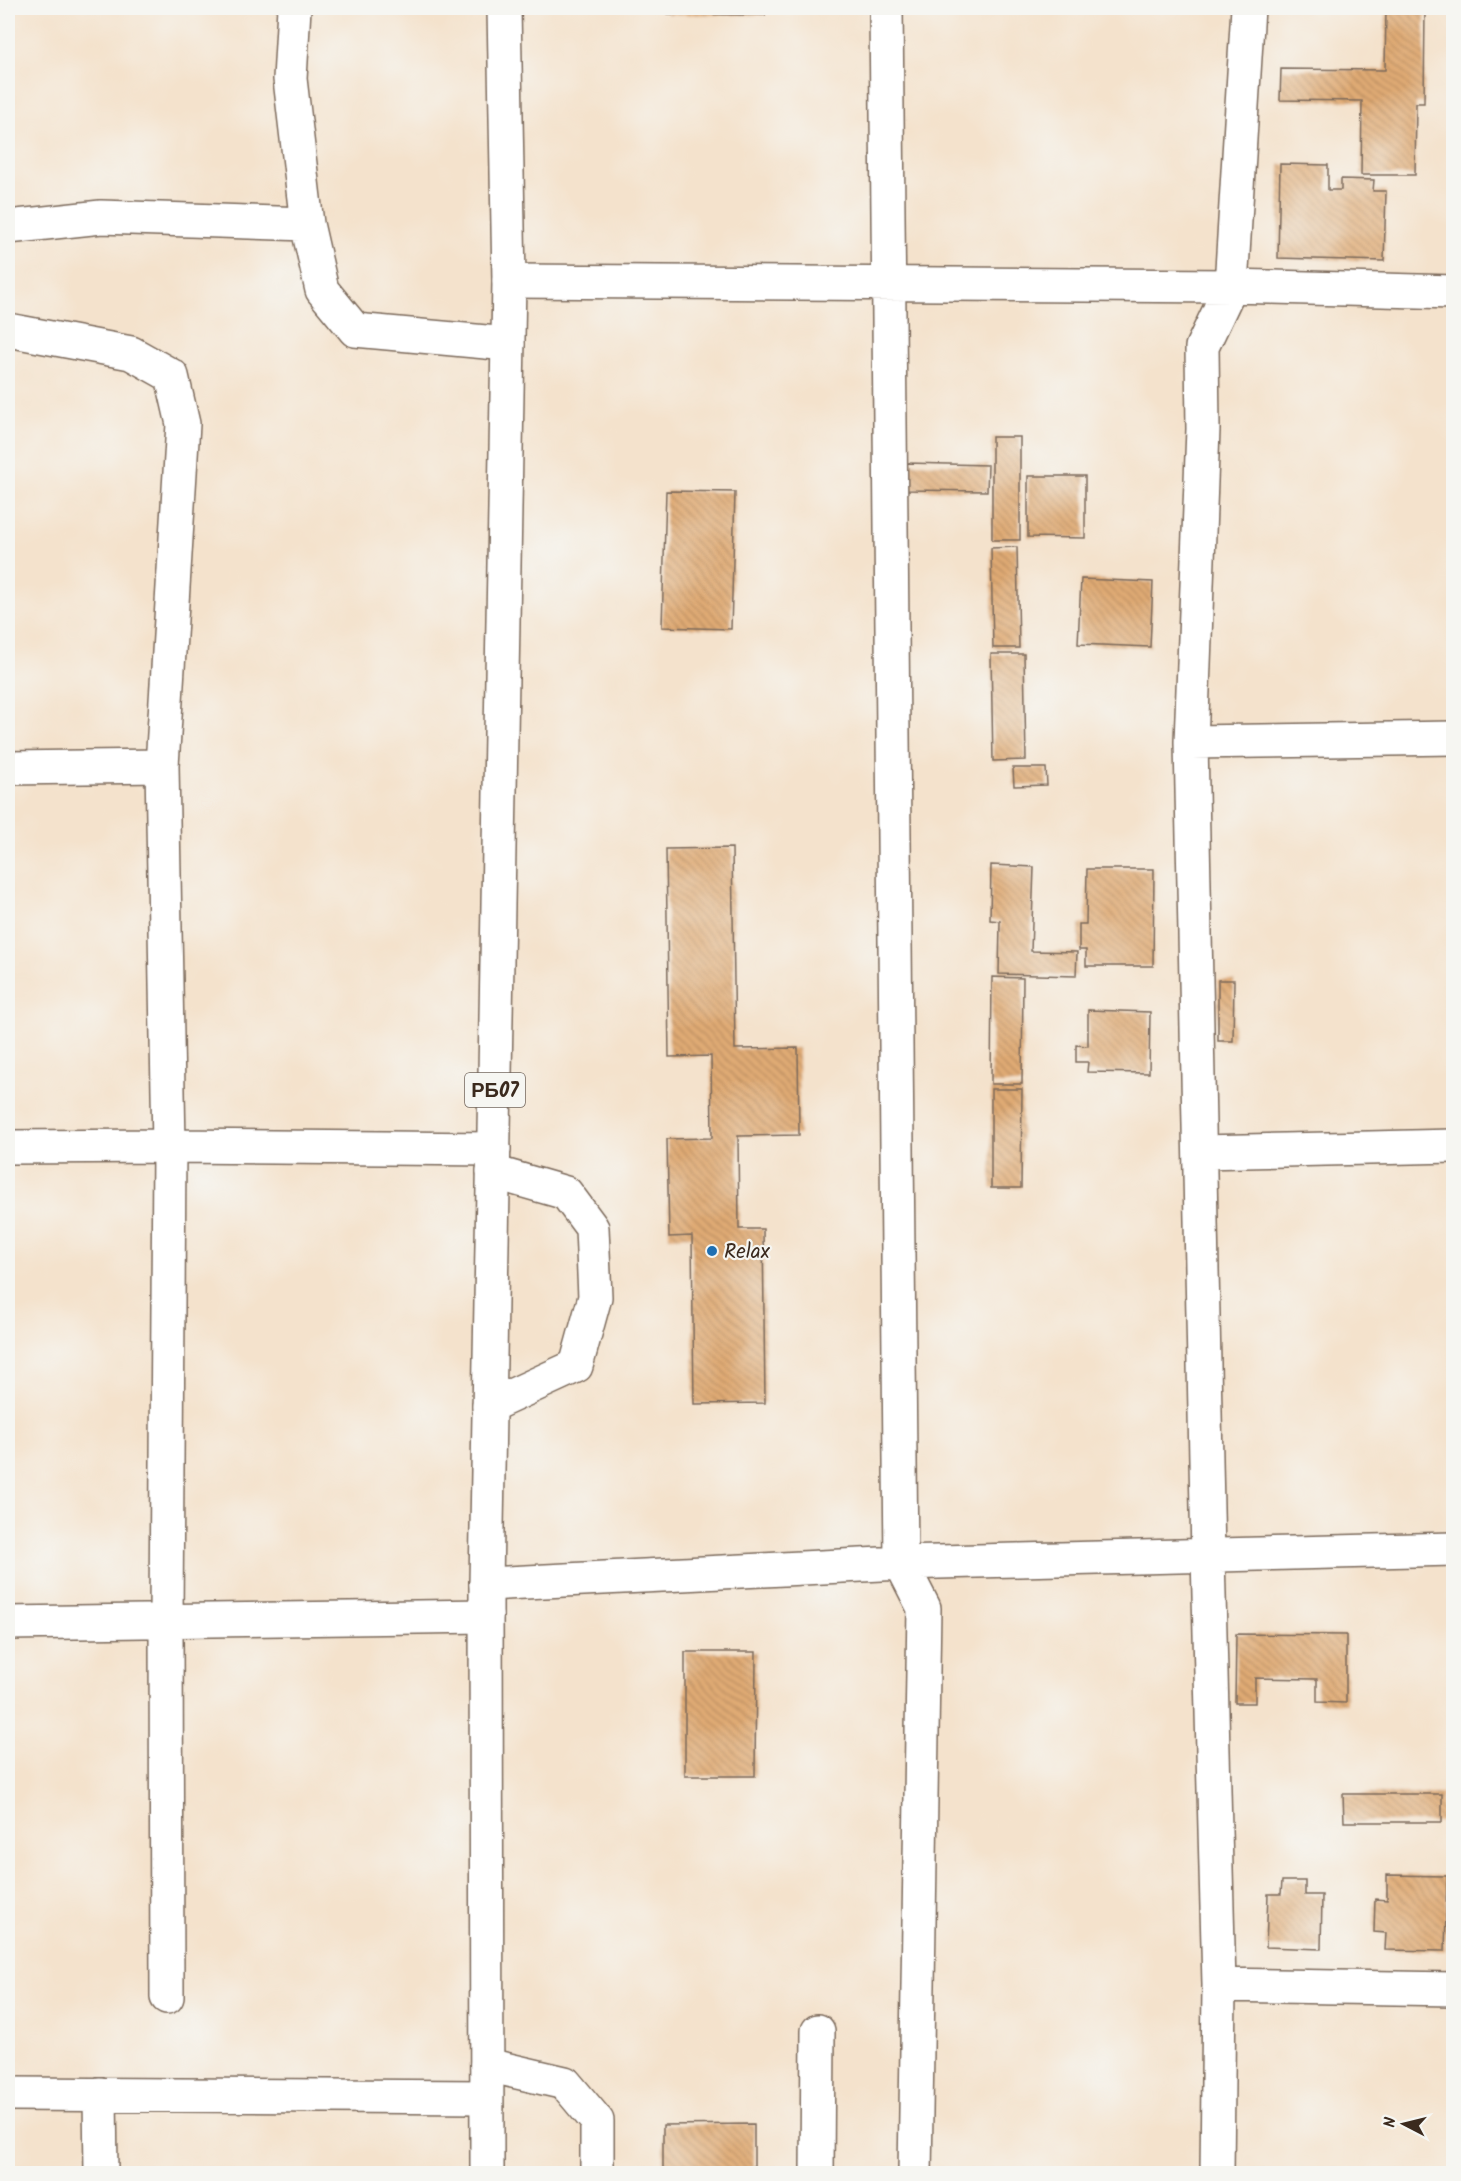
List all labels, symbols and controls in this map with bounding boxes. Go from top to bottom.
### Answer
road number: РБ07 [465,1073,525,1107]
place label: Relax [724,1236,771,1269]
marker: Relax [705,1244,719,1258]
north arrow [1374,2094,1434,2154]
text: N [1378,2116,1404,2129]

